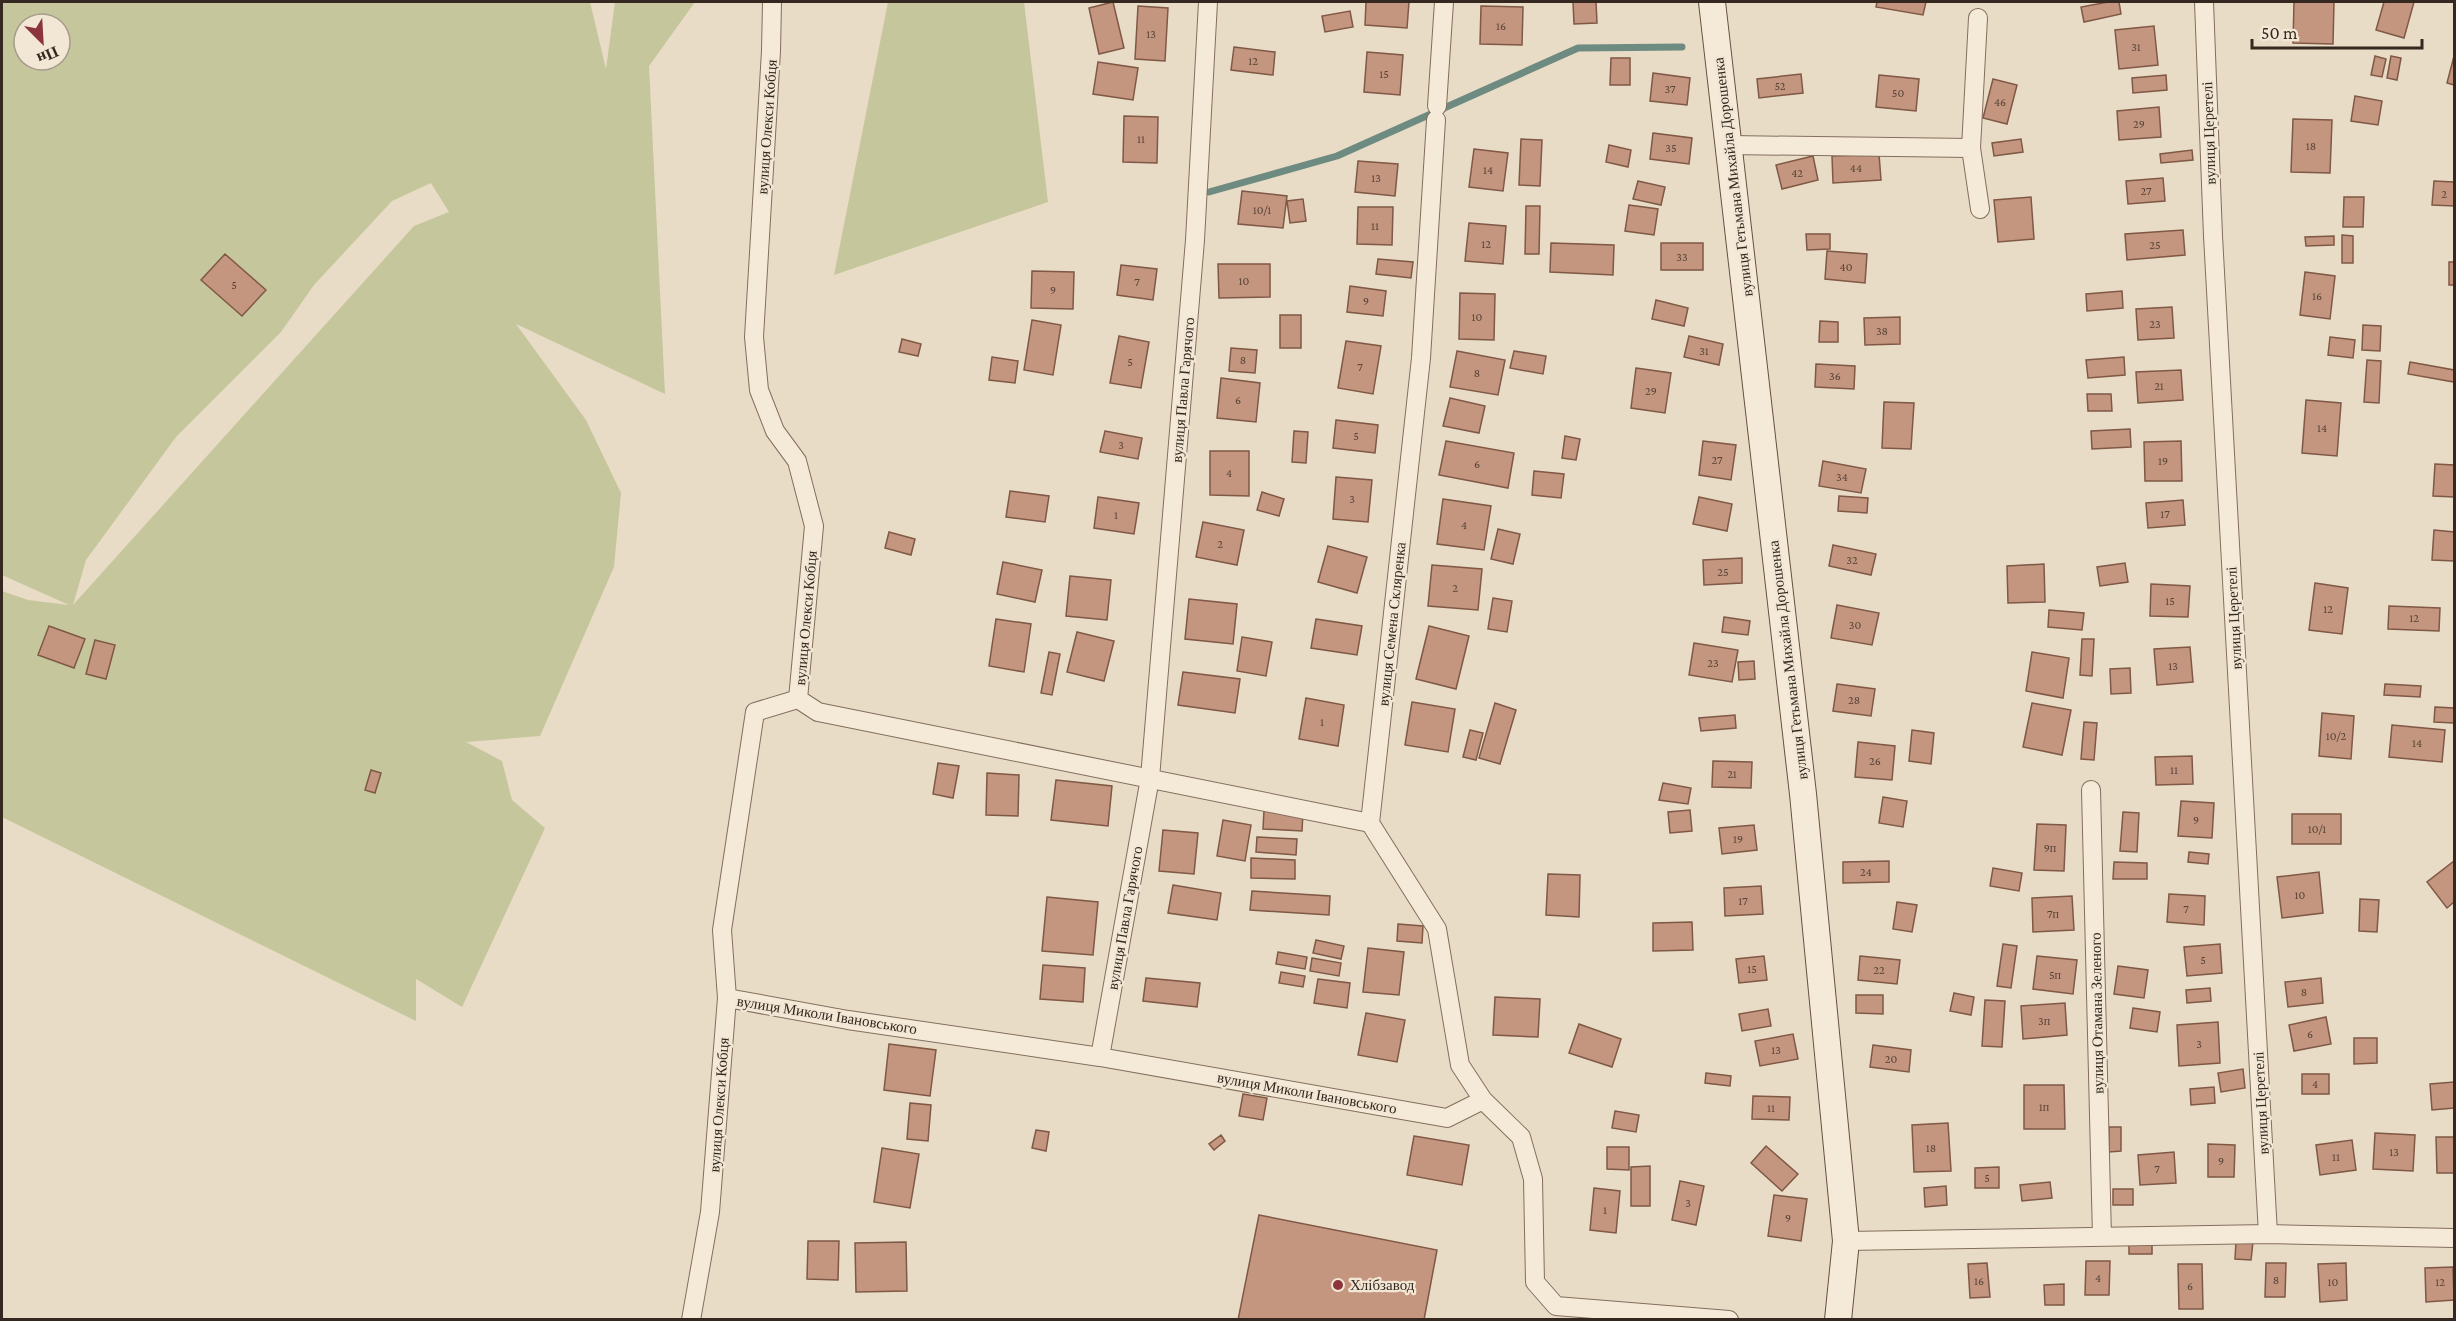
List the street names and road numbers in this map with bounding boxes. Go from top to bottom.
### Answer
street label: вулиця Гетьмана Михайла Дорошенка [1710,56,1756,297]
street label: вулиця Олекси Кобця [754,59,780,195]
street label: вулиця Церетелі [2199,81,2219,185]
street label: вулиця Павла Гарячого [1169,317,1197,463]
street label: вулиця Гетьмана Михайла Дорошенка [1765,539,1811,780]
street label: вулиця Семена Скляренка [1375,541,1409,707]
street label: вулиця Олекси Кобця [792,550,820,686]
street label: вулиця Церетелі [2223,566,2245,670]
street label: вулиця Павла Гарячого [1104,845,1146,991]
street label: вулиця Отамана Зеленого [2088,932,2106,1094]
street label: вулиця Миколи Івановського [736,993,918,1037]
street label: вулиця Олекси Кобця [706,1037,732,1173]
street label: вулиця Церетелі [2250,1051,2272,1155]
street label: вулиця Миколи Івановського [1216,1069,1398,1117]

